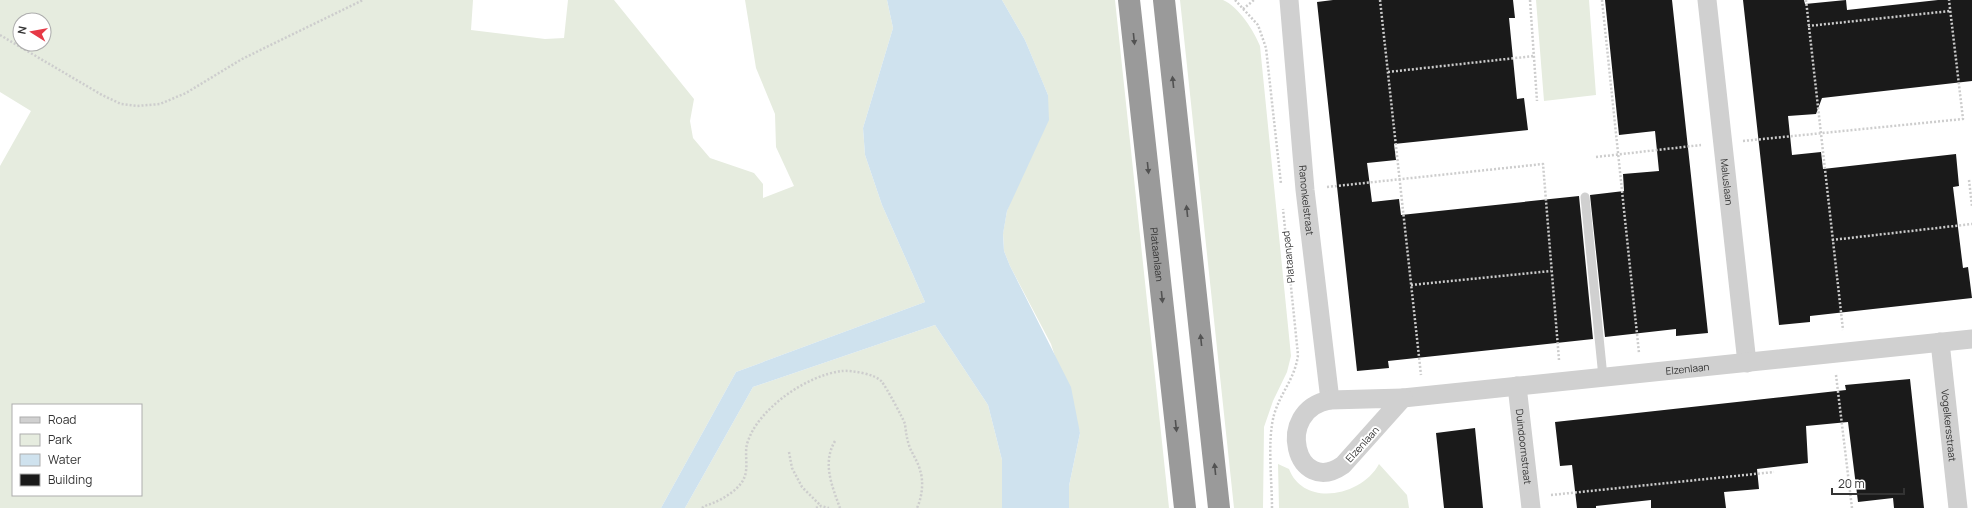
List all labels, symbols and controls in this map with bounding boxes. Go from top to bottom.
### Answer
north arrow [12,12,52,52]
text: N [14,25,30,35]
one-way arrow [1130,33,1137,45]
one-way arrow [1170,76,1176,88]
street label: Maluslaan [1718,158,1737,206]
one-way arrow [1145,162,1151,174]
street label: Ranonkelstraat [1296,165,1317,236]
one-way arrow [1184,205,1190,217]
street label: Plataanlaan [1147,227,1167,282]
street label: Plataanpad [1278,230,1298,284]
one-way arrow [1159,291,1165,303]
one-way arrow [1198,334,1205,346]
street label: Elzenlaan [1665,359,1710,378]
street label: Vogelkersstraat [1938,389,1960,462]
legend [12,404,142,496]
street label: Duindoornstraat [1513,408,1535,485]
text: Road [48,411,76,428]
one-way arrow [1173,420,1179,432]
street label: Elzenlaan [1342,423,1382,465]
text: Park [48,431,73,448]
text: Water [48,451,82,468]
one-way arrow [1212,463,1219,475]
scale bar [1832,470,1904,496]
text: Building [48,471,92,488]
text: 20 m [1838,475,1865,492]

